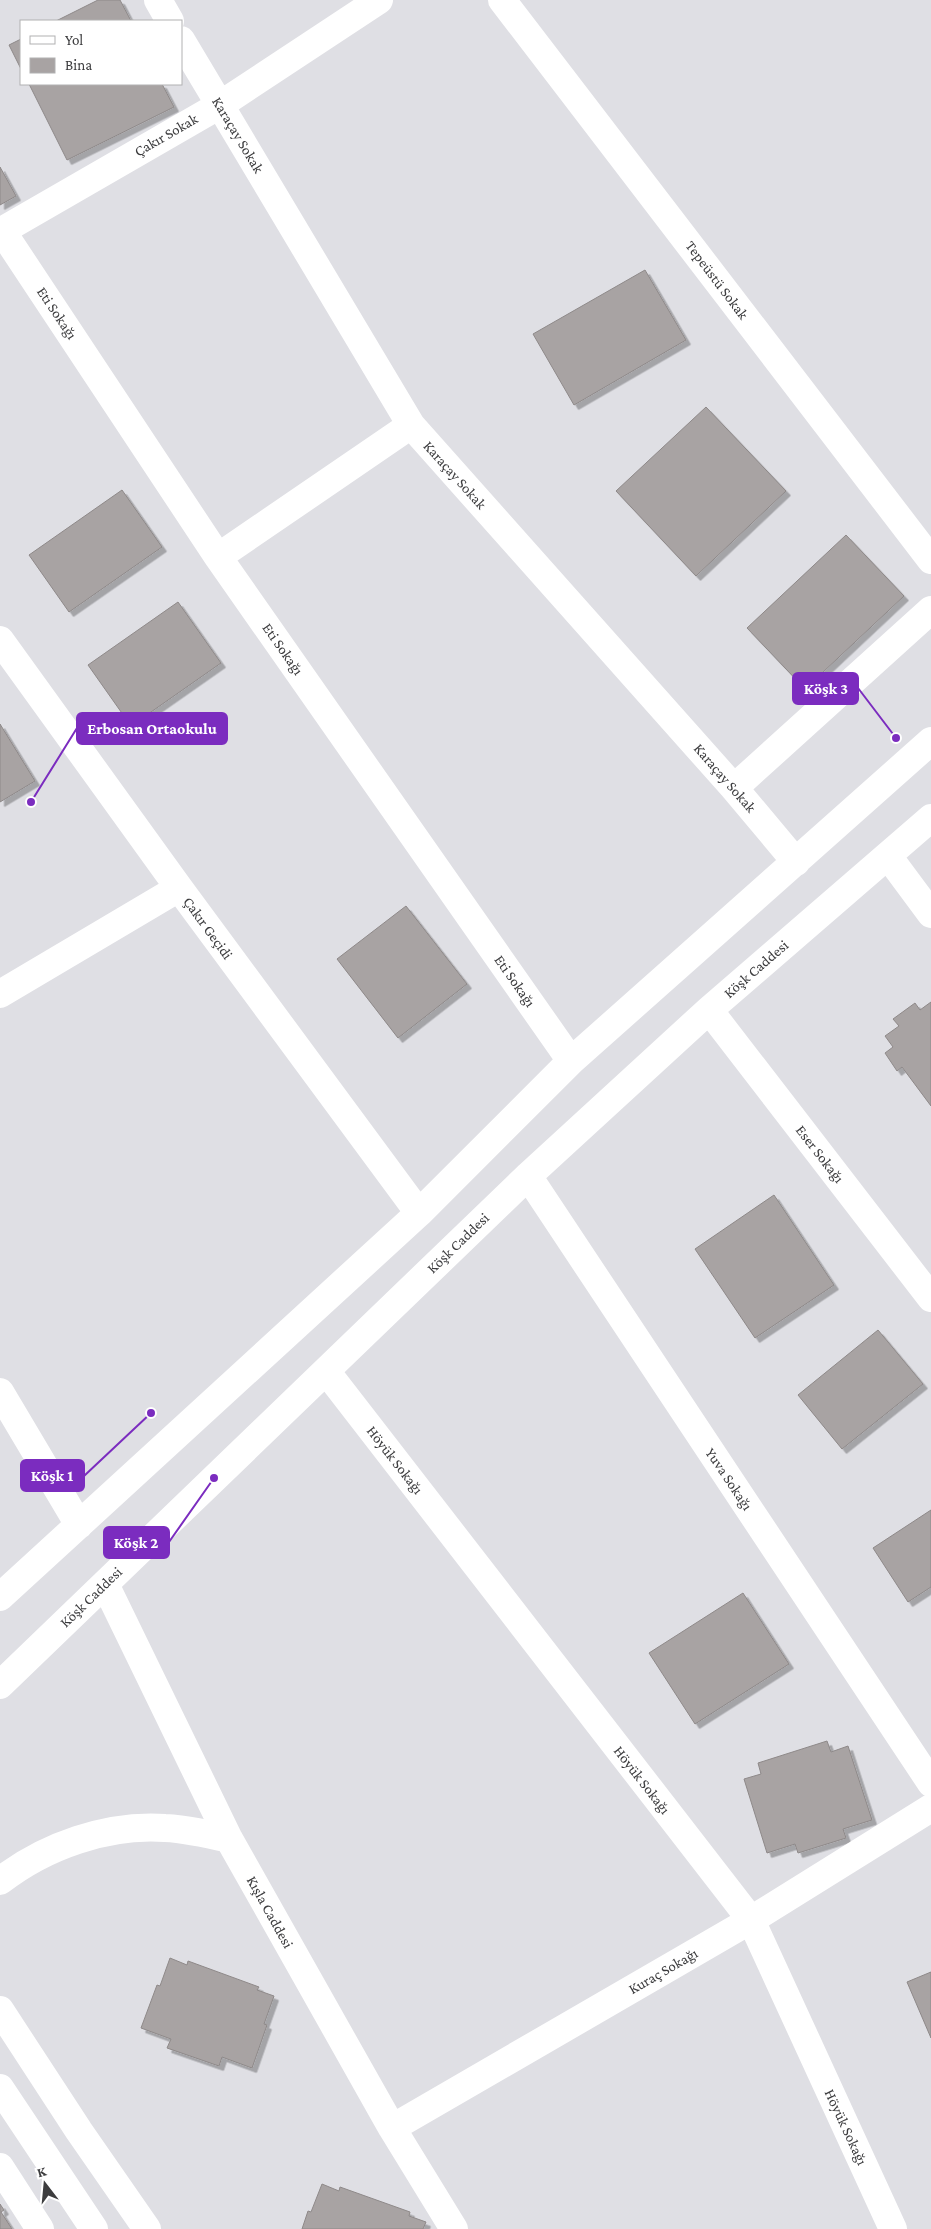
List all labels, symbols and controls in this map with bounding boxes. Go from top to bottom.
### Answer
legend [20,20,182,85]
text: Yol [65,32,83,48]
text: Bina [65,57,92,73]
street label: Karaçay Sokak [208,94,267,177]
street label: Çakır Sokak [131,110,202,160]
street label: Tepeüstü Sokak [682,238,752,324]
street label: Eti Sokağı [33,284,80,343]
street label: Karaçay Sokak [420,438,490,514]
street label: Eti Sokağı [259,620,307,679]
callout: Köşk 3 [793,673,858,704]
text: Köşk 3 [804,680,848,697]
callout: Erbosan Ortaokulu [77,713,227,744]
text: Erbosan Ortaokulu [87,720,217,737]
street label: Karaçay Sokak [690,740,760,817]
street label: Çakır Geçidi [179,894,236,963]
street label: Köşk Caddesi [721,937,792,1002]
street label: Eti Sokağı [491,952,539,1011]
street label: Eser Sokağı [792,1122,847,1187]
street label: Köşk Caddesi [424,1210,493,1277]
street label: Höyük Sokağı [363,1423,427,1498]
street label: Yuva Sokağı [702,1445,756,1514]
callout: Köşk 1 [21,1460,84,1491]
text: Köşk 1 [31,1467,73,1484]
callout: Köşk 2 [104,1527,169,1558]
text: Köşk 2 [114,1534,158,1551]
street label: Köşk Caddesi [57,1564,126,1631]
street label: Höyük Sokağı [610,1743,674,1818]
street label: Kışla Caddesi [243,1873,296,1951]
street label: Kuraç Sokağı [626,1945,701,1998]
street label: Höyük Sokağı [821,2087,871,2168]
north arrow [20,2159,70,2209]
text: K [35,2162,49,2180]

